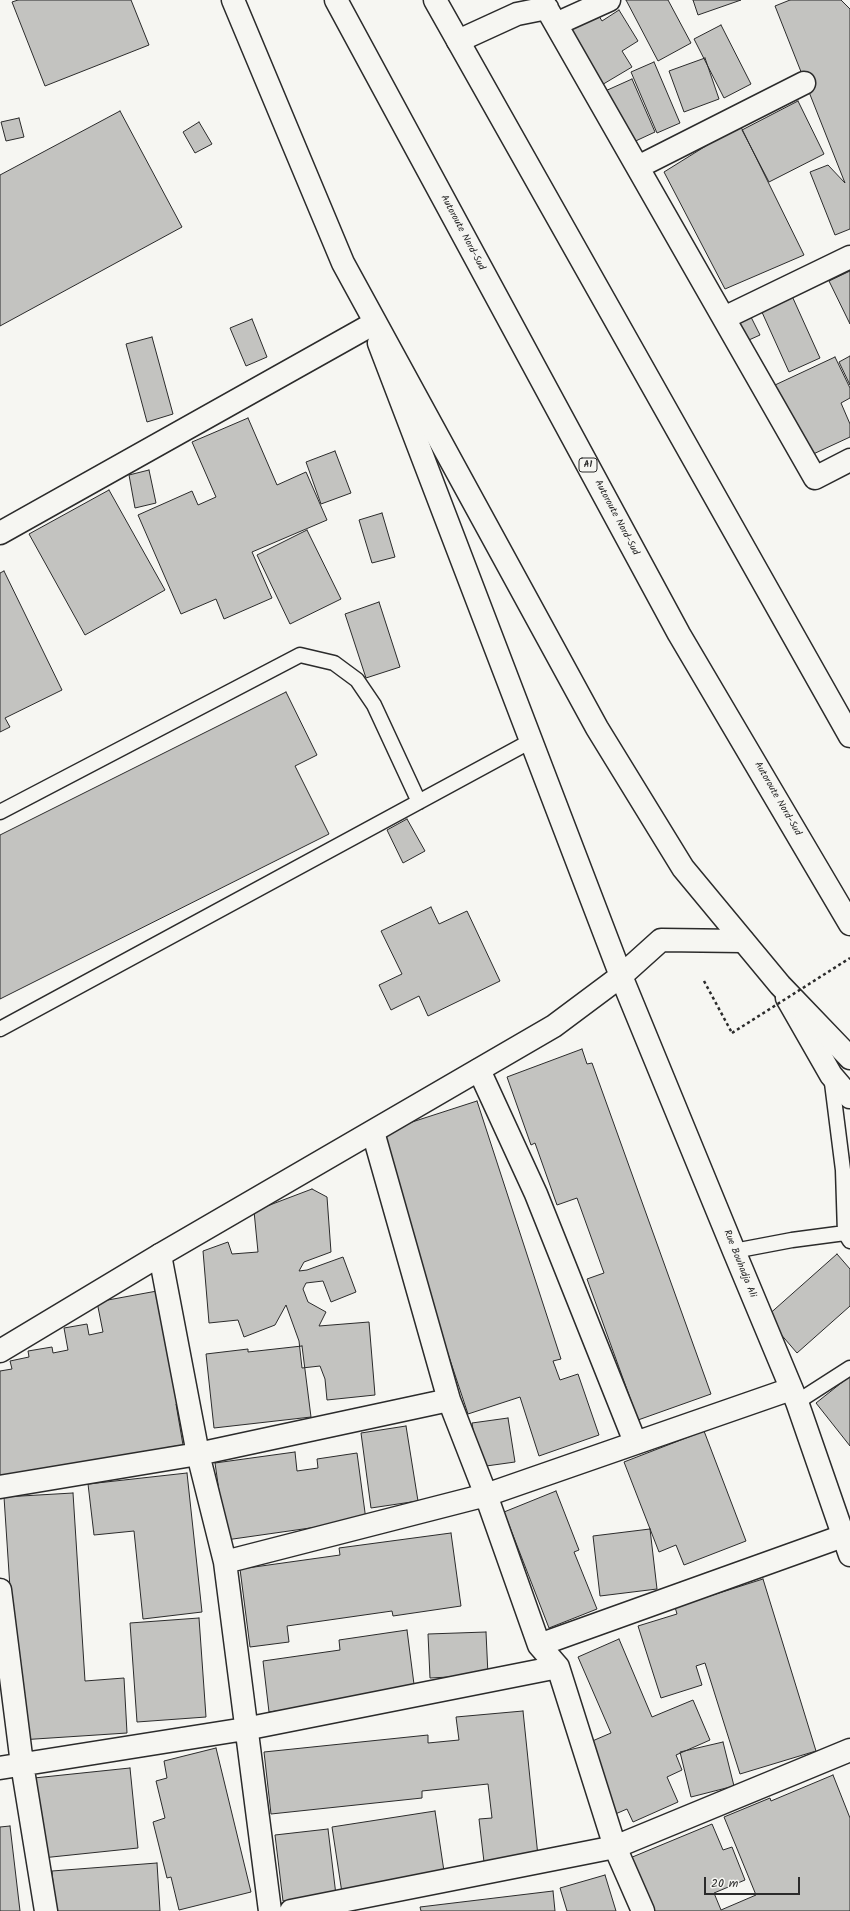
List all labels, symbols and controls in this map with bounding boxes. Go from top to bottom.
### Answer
street label: Autoroute Nord-Sud [437,193,487,273]
road number: A1 [579,458,597,472]
street label: Autoroute Nord-Sud [591,478,641,558]
street label: Autoroute Nord-Sud [751,760,803,838]
street label: Rue Bouhadja Ali [720,1228,758,1300]
scale bar [706,1869,802,1895]
text: 20 m [711,1874,738,1893]

